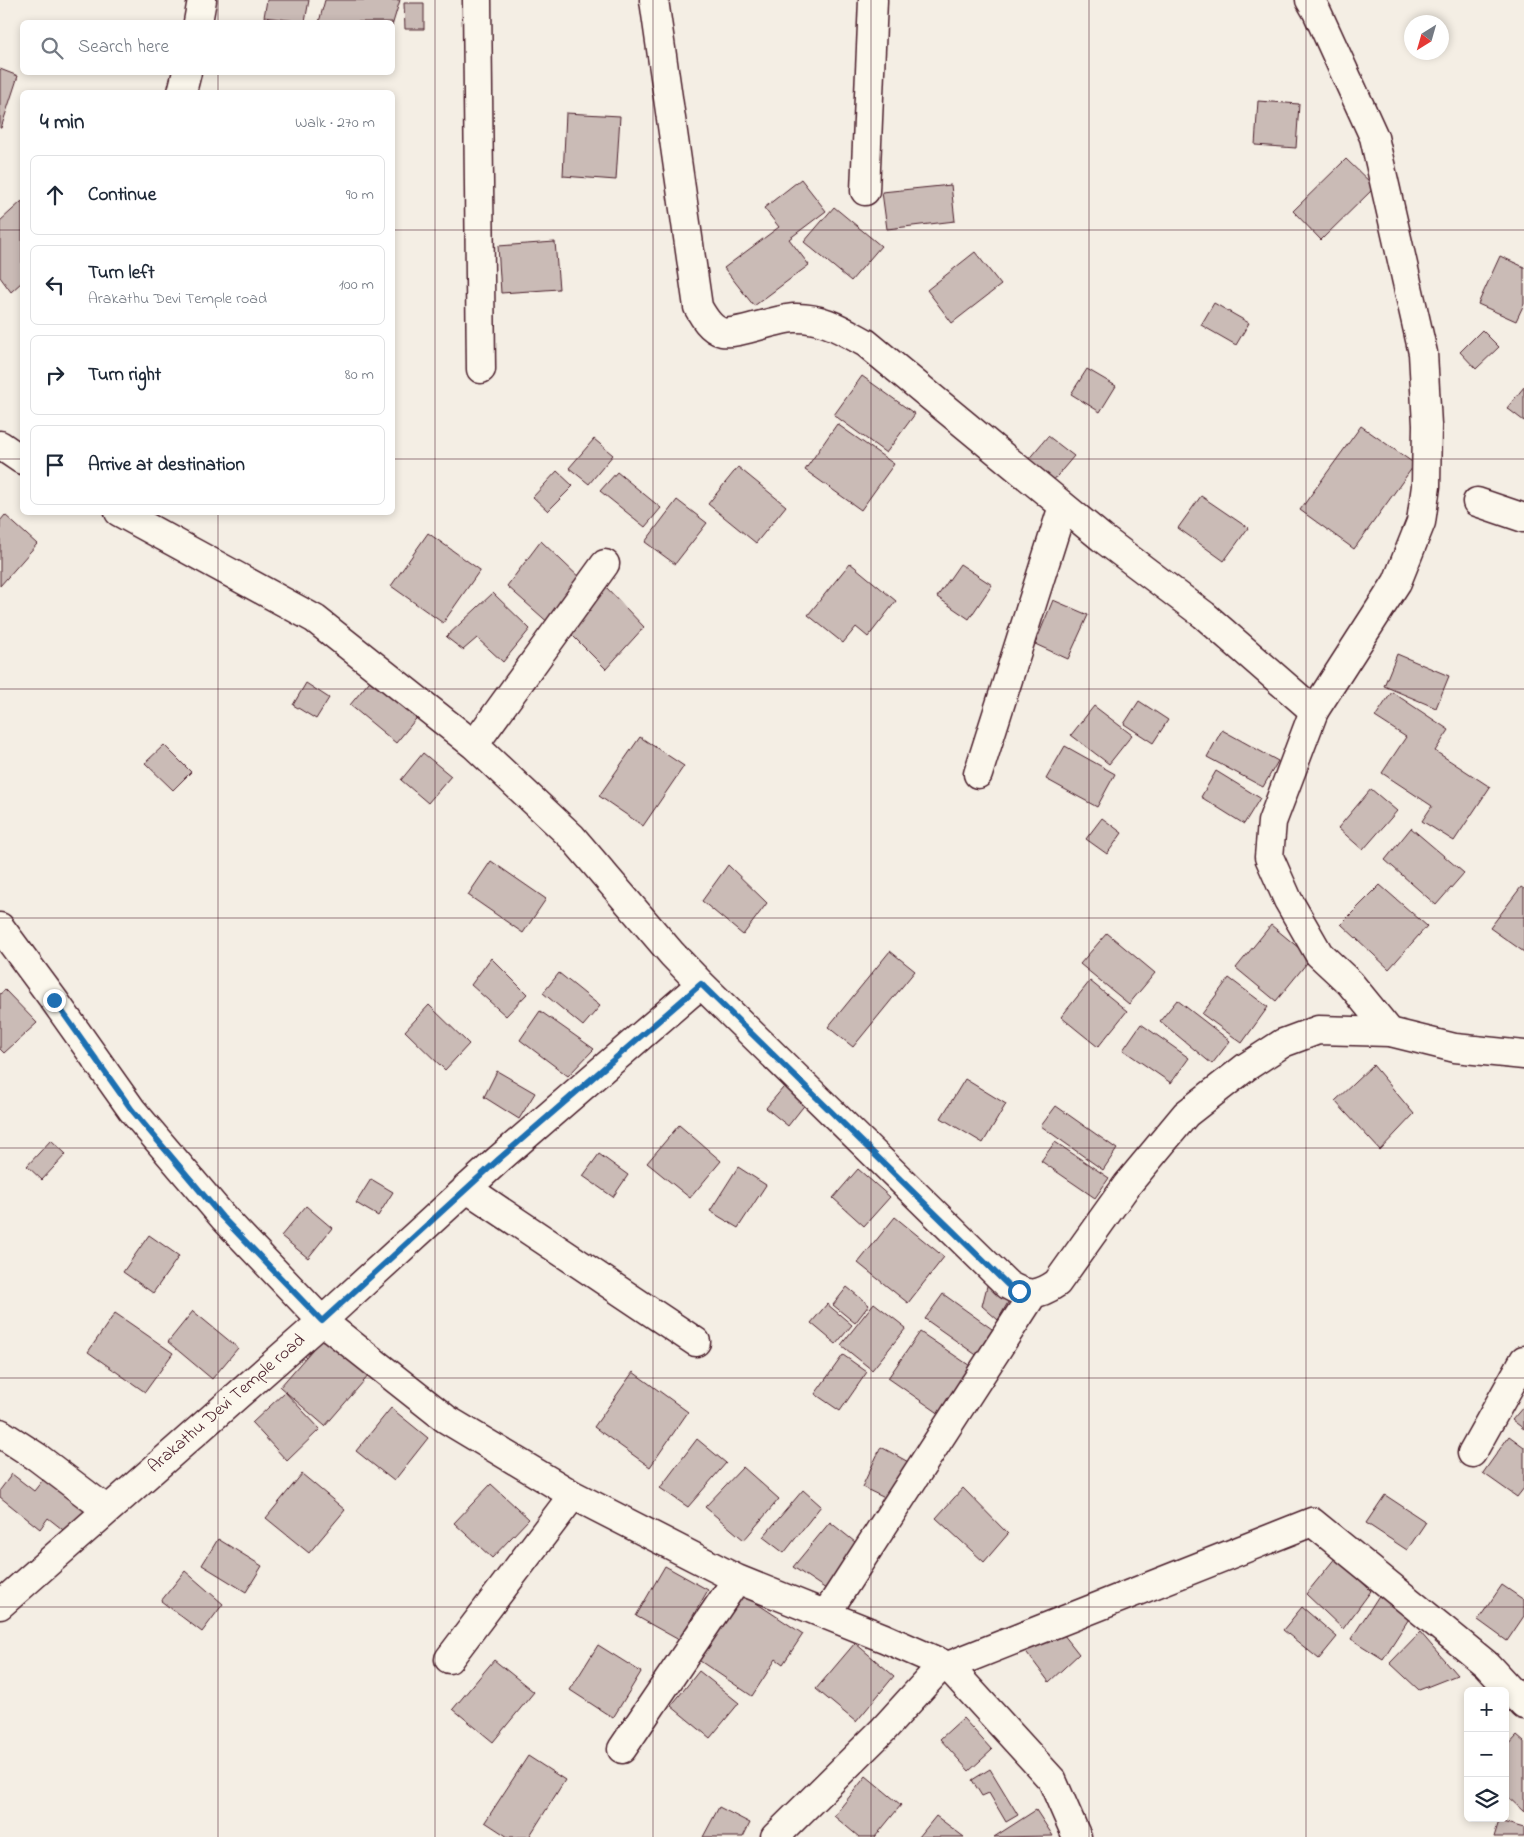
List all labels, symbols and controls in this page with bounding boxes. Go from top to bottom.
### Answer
north arrow [1404,15,1449,60]
search box [20,20,395,75]
icon: search [38,34,66,62]
text: Search here [78,34,169,61]
text: 4 min [40,108,84,138]
text: Walk · 270 m [295,111,375,135]
icon: ahead [41,181,69,209]
text: Continue [88,182,156,209]
text: 90 m [346,183,374,207]
text: Turn left [88,260,155,287]
icon: left [41,271,69,299]
text: 100 m [339,273,374,297]
text: Arakathu Devi Temple road [88,287,267,311]
icon: right [41,361,69,389]
text: Turn right [88,362,161,389]
text: 80 m [345,363,374,387]
icon: arrive [41,451,69,479]
text: Arrive at destination [88,452,245,479]
route end [43,989,66,1012]
route start [1008,1280,1031,1303]
street label: Arakathu Devi Temple road [143,1328,311,1480]
map controls [1464,1687,1509,1822]
button: + [1464,1687,1509,1732]
button: − [1464,1732,1509,1777]
button: layers [1464,1777,1509,1822]

